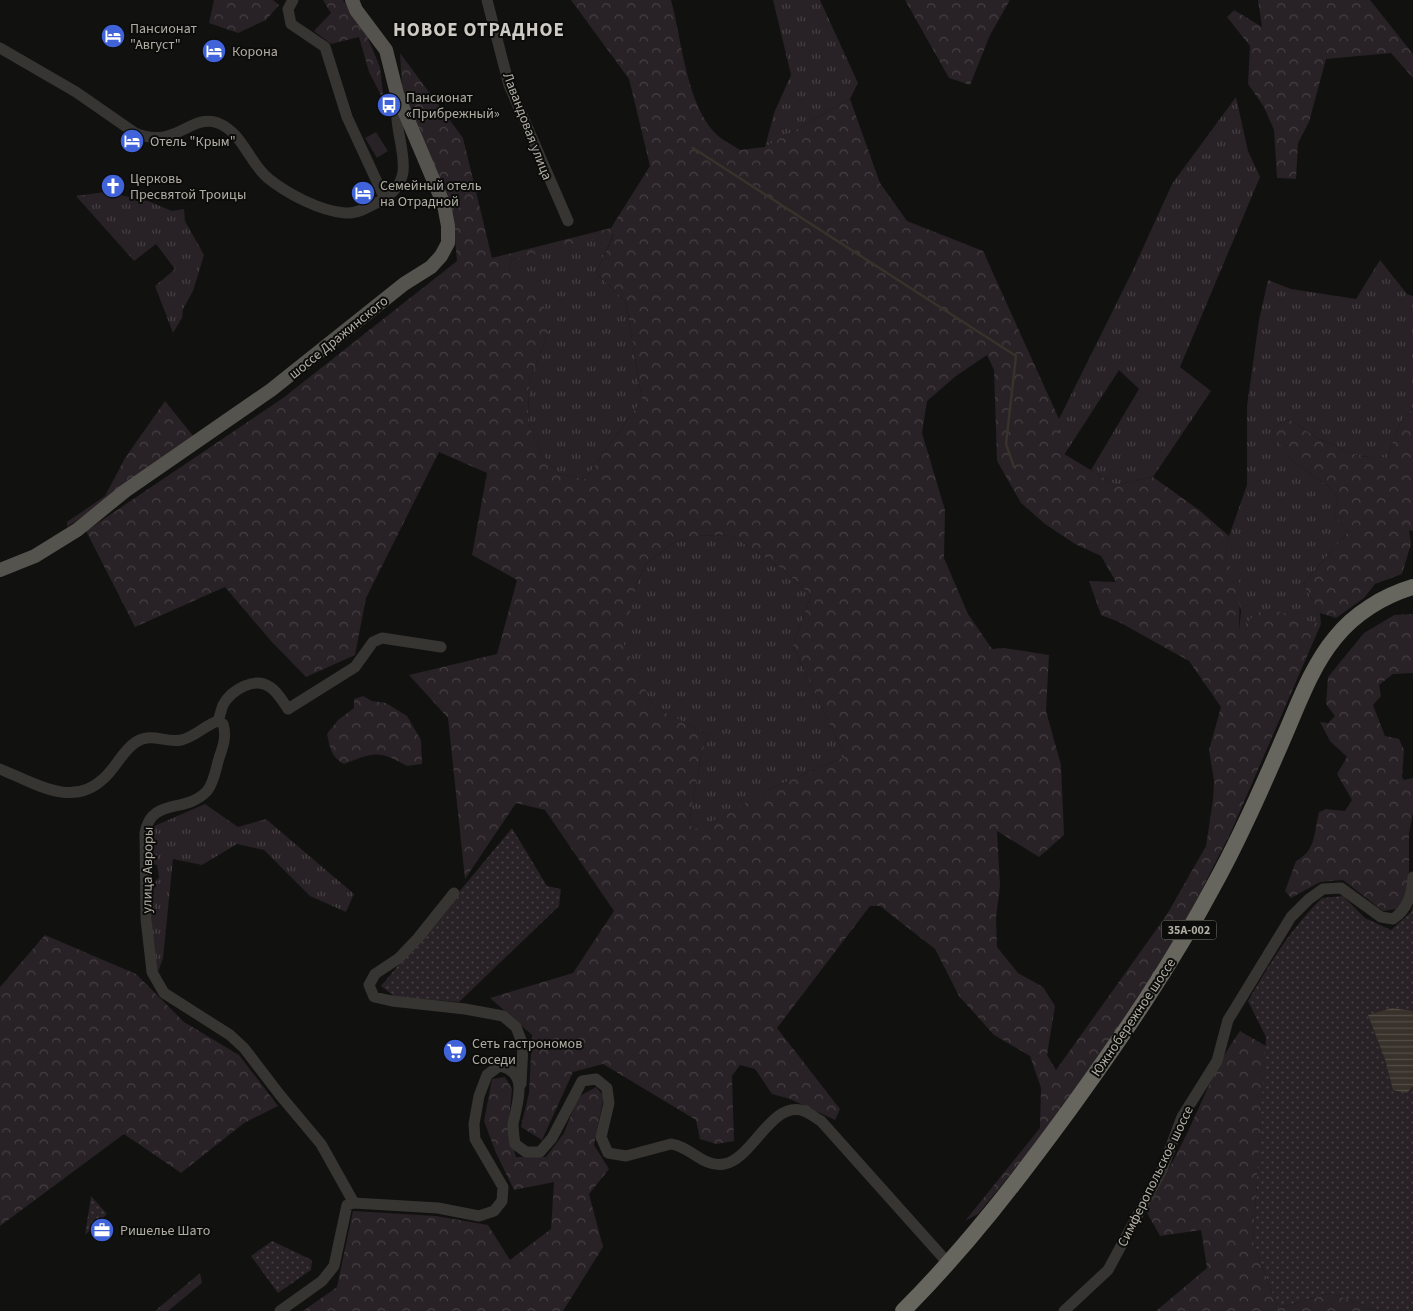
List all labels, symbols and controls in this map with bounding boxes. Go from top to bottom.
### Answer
district label: НОВОЕ ОТРАДНОЕ [393,17,565,44]
place label: Пансионат "Август" [130,19,198,55]
hotel icon: Пансионат "Август" [100,23,126,49]
hotel icon: Корона [201,38,227,64]
place label: Корона [232,42,278,62]
street label: Лавандовая улица [497,70,557,183]
place label: Пансионат «Прибрежный» [406,88,500,124]
bus stop icon: Пансионат «Прибрежный» [376,92,402,118]
hotel icon: Отель "Крым" [119,128,145,154]
place label: Отель "Крым" [150,132,236,152]
place label: Церковь Пресвятой Троицы [130,169,246,205]
church icon: Церковь Пресвятой Троицы [100,173,126,199]
place label: Семейный отель на Отрадной [380,176,482,212]
hotel icon: Семейный отель на Отрадной [350,180,376,206]
street label: шоссе Дражинского [285,291,393,384]
street label: улица Авроры [137,826,159,914]
road number: 35А-002 [1162,920,1216,940]
street label: Южнобережное шоссе [1087,954,1181,1081]
place label: Сеть гастрономов Соседи [472,1034,582,1070]
supermarket icon: Сеть гастрономов Соседи [442,1038,468,1064]
street label: Симферопольское шоссе [1113,1103,1199,1250]
office icon: Ришелье Шато [89,1217,115,1243]
place label: Ришелье Шато [120,1221,210,1241]

